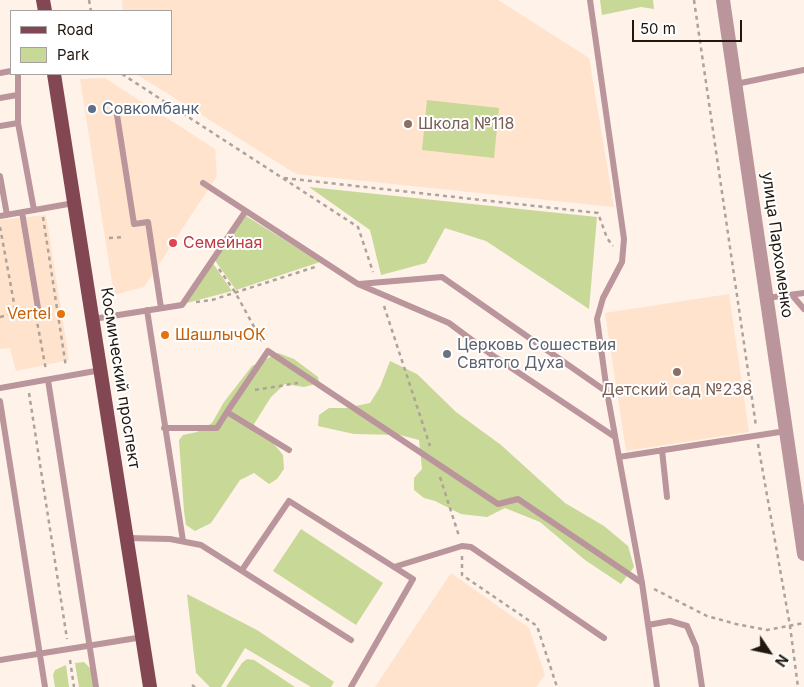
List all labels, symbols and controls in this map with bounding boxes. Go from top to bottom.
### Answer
legend [10,10,172,75]
scale bar [634,10,744,42]
text: 50 m [640,19,676,38]
text: Road [57,20,93,39]
text: Park [57,45,89,64]
place label: Совкомбанк [102,99,199,119]
marker: Совкомбанк [86,103,98,115]
place label: Школа №118 [418,114,514,134]
marker: Школа №118 [402,118,414,130]
street label: улица Пархоменко [757,171,797,319]
place label: Семейная [183,233,262,253]
marker: Семейная [167,237,179,249]
street label: Космический проспект [96,286,144,470]
place label: Vertel [7,304,51,324]
marker: Vertel [55,308,67,320]
place label: ШашлычОК [175,325,266,345]
marker: ШашлычОК [159,329,171,341]
place label: Церковь Сошествия Святого Духа [457,335,616,373]
marker: Церковь Сошествия Святого Духа [441,348,453,360]
marker: Детский сад №238 [671,366,683,378]
place label: Детский сад №238 [602,380,752,400]
north arrow [744,627,794,677]
text: N [772,651,792,670]

